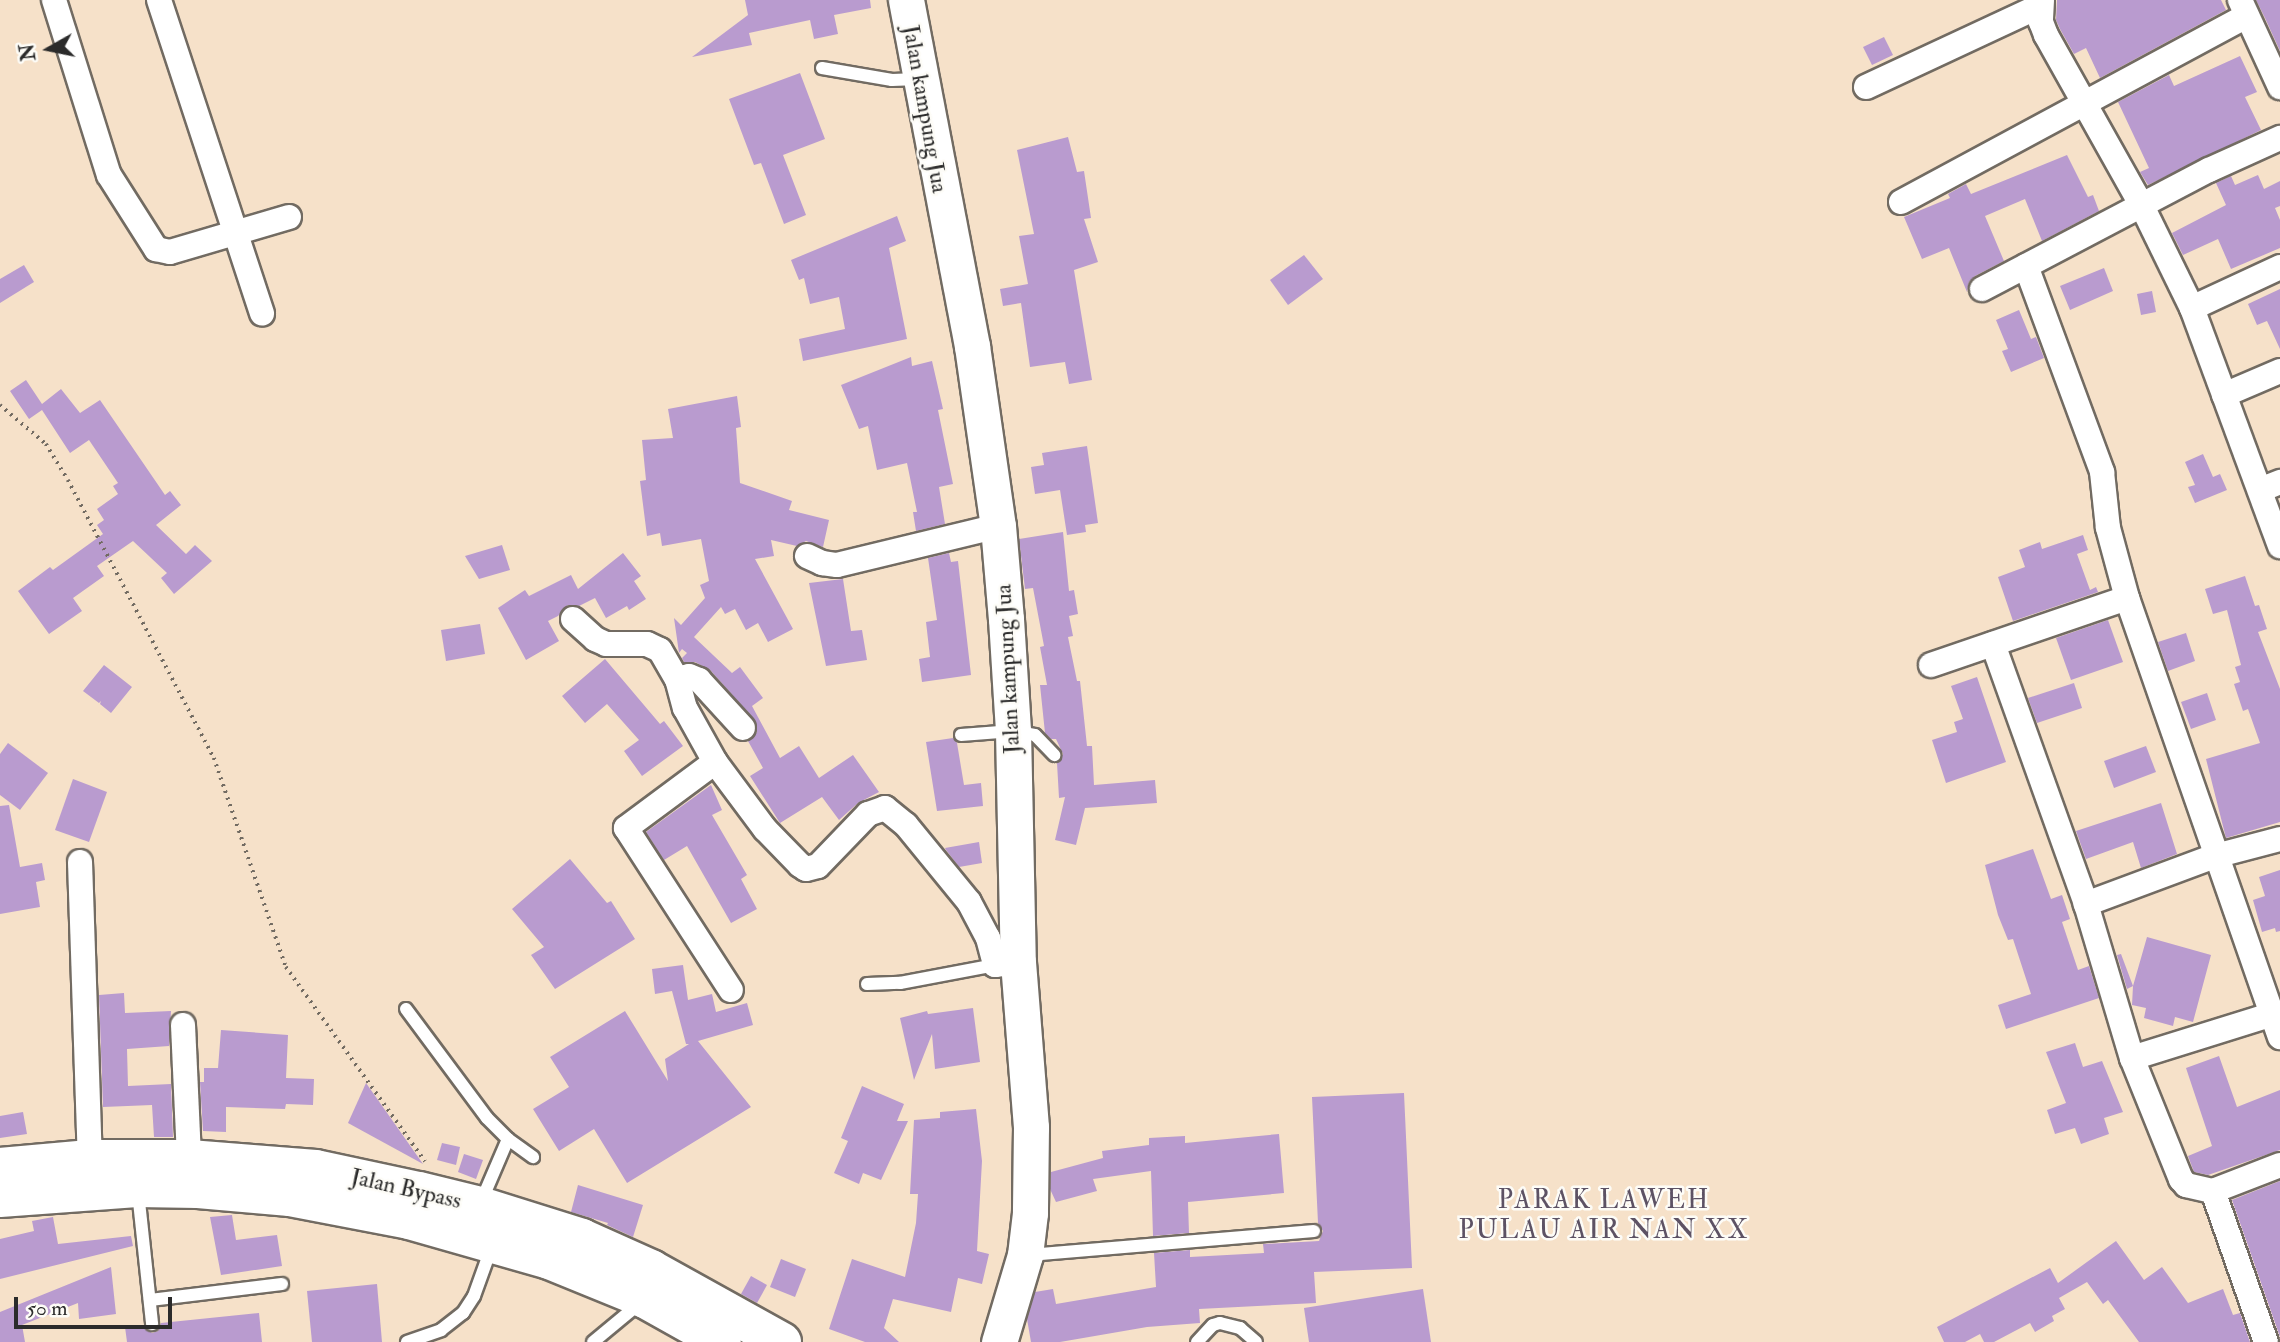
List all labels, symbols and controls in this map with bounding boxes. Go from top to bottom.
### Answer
north arrow [14,14,84,84]
street label: Jalan kampung Jua [897,23,953,195]
text: N [15,42,41,63]
street label: Jalan kampung Jua [990,583,1026,755]
street label: Jalan Bypass [348,1163,464,1215]
district label: PARAK LAWEH PULAU AIR NAN XX [1460,1185,1748,1246]
scale bar [18,1282,175,1326]
text: 50 m [27,1295,68,1322]

